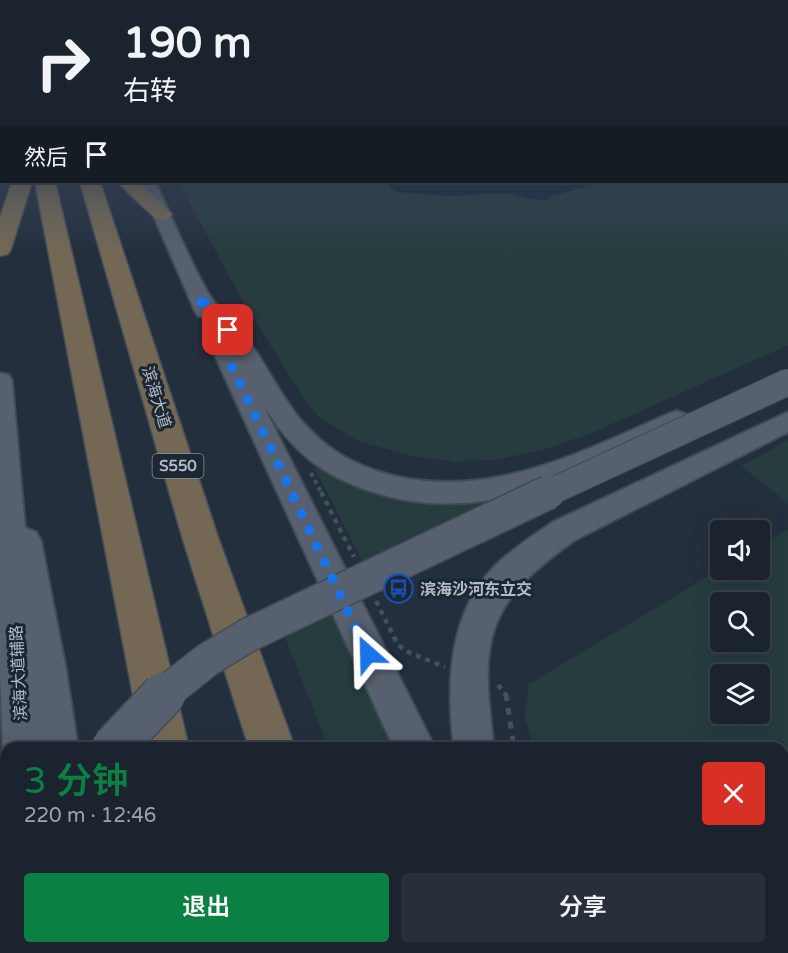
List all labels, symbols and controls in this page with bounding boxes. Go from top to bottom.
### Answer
text: 190 m [123,18,252,69]
icon: right [24,24,102,102]
text: 右转 [123,75,177,108]
icon: arrive [80,138,113,171]
text: 然后 [24,145,68,171]
pin [202,304,253,355]
icon: arrive [211,313,244,346]
street label: 滨海大道 [137,364,175,431]
road number: S550 [152,454,204,478]
map controls [710,520,770,724]
button: sound [710,520,770,580]
bus stop icon: 滨海沙河东立交 [383,573,415,605]
place label: 滨海沙河东立交 [420,580,532,600]
button: search [710,592,770,652]
position arrow [336,622,400,686]
street label: 滨海大道辅路 [6,624,31,721]
button: layers [710,664,770,724]
text: 3 分钟 [24,760,128,803]
button: close [702,762,765,825]
text: 220 m · 12:46 [24,804,156,828]
button: 退出 [24,873,389,942]
button: 分享 [401,873,765,942]

